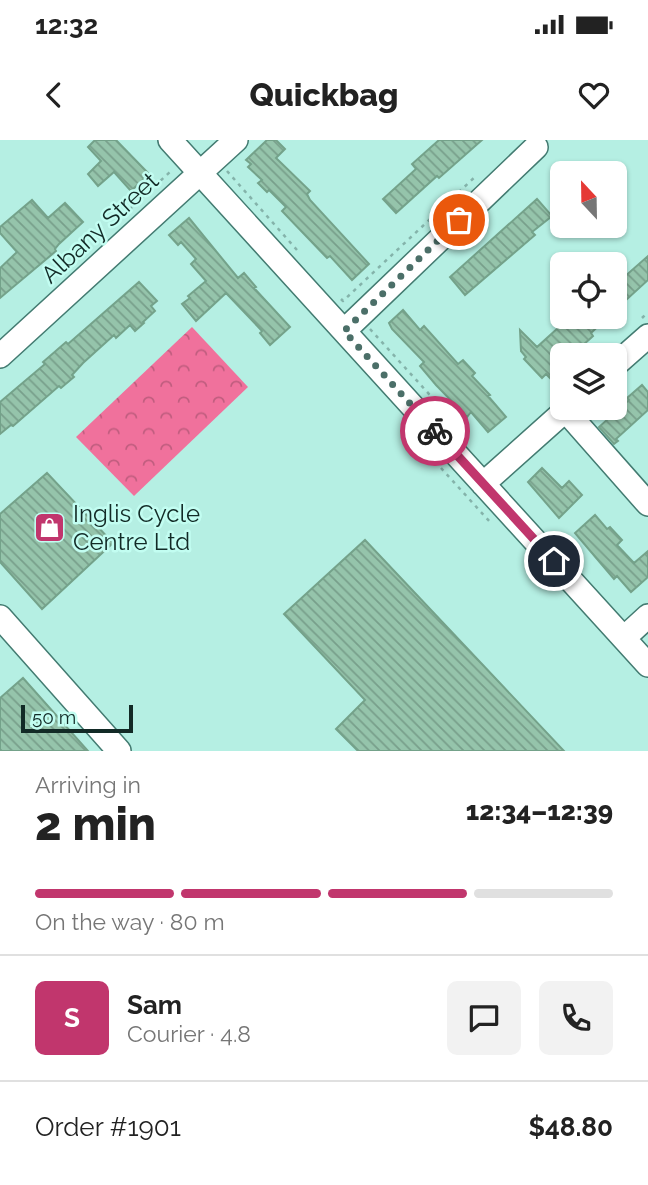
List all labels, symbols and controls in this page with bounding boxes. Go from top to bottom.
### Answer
text: 12:32 [35,10,98,40]
icon: back [35,76,73,114]
text: Quickbag [249,76,399,113]
icon: heart [575,76,613,114]
north arrow [550,161,626,238]
map controls [550,161,627,420]
street label: Albany Street [35,166,164,289]
pin [429,190,489,250]
icon: bag [440,201,478,239]
button: locate [550,252,627,329]
button: layers [550,343,627,420]
courier [400,396,470,466]
icon: bike [416,412,454,450]
place label: Inglis Cycle Centre Ltd [73,499,200,556]
shop icon: Inglis Cycle Centre Ltd [33,511,67,545]
pin [524,531,584,591]
icon: home [535,542,573,580]
scale bar [21,702,133,734]
text: 50 m [32,706,76,728]
text: Arriving in [35,771,141,798]
text: 12:34–12:39 [466,796,613,826]
text: 2 min [35,797,156,851]
text: On the way · 80 m [35,908,225,935]
button: chat [447,981,521,1055]
button: phone [539,981,613,1055]
text: Sam [127,990,182,1020]
text: S [64,1003,80,1033]
text: Courier · 4.8 [127,1020,251,1047]
text: Order #1901 [35,1112,181,1142]
text: $48.80 [528,1112,613,1142]

